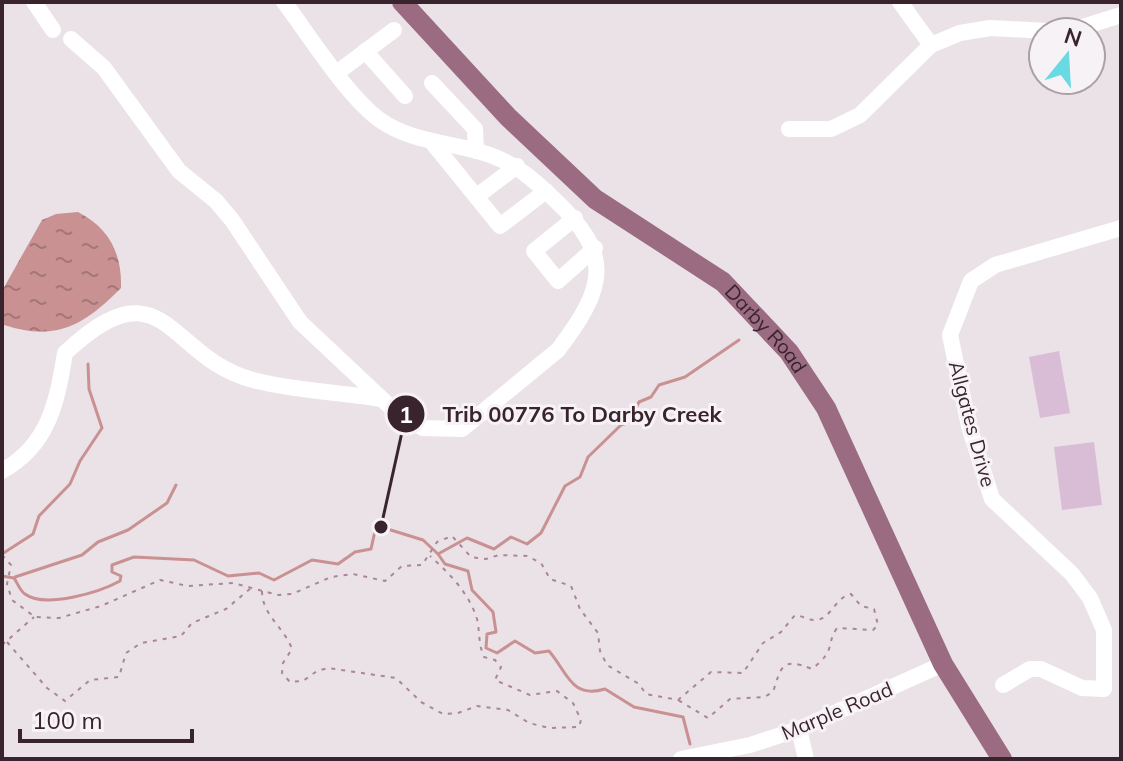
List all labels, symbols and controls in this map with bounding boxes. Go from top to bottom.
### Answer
north arrow [1027,16,1107,96]
text: N [1061,21,1085,53]
street label: Darby Road [720,279,812,378]
street label: Allgates Drive [944,358,1001,490]
callout: Trib 00776 To Darby Creek [386,391,737,437]
text: 1 [399,399,413,429]
text: Trib 00776 To Darby Creek [442,400,722,428]
street label: Marple Road [777,676,896,745]
scale bar [20,693,192,743]
text: 100 m [32,705,103,735]

